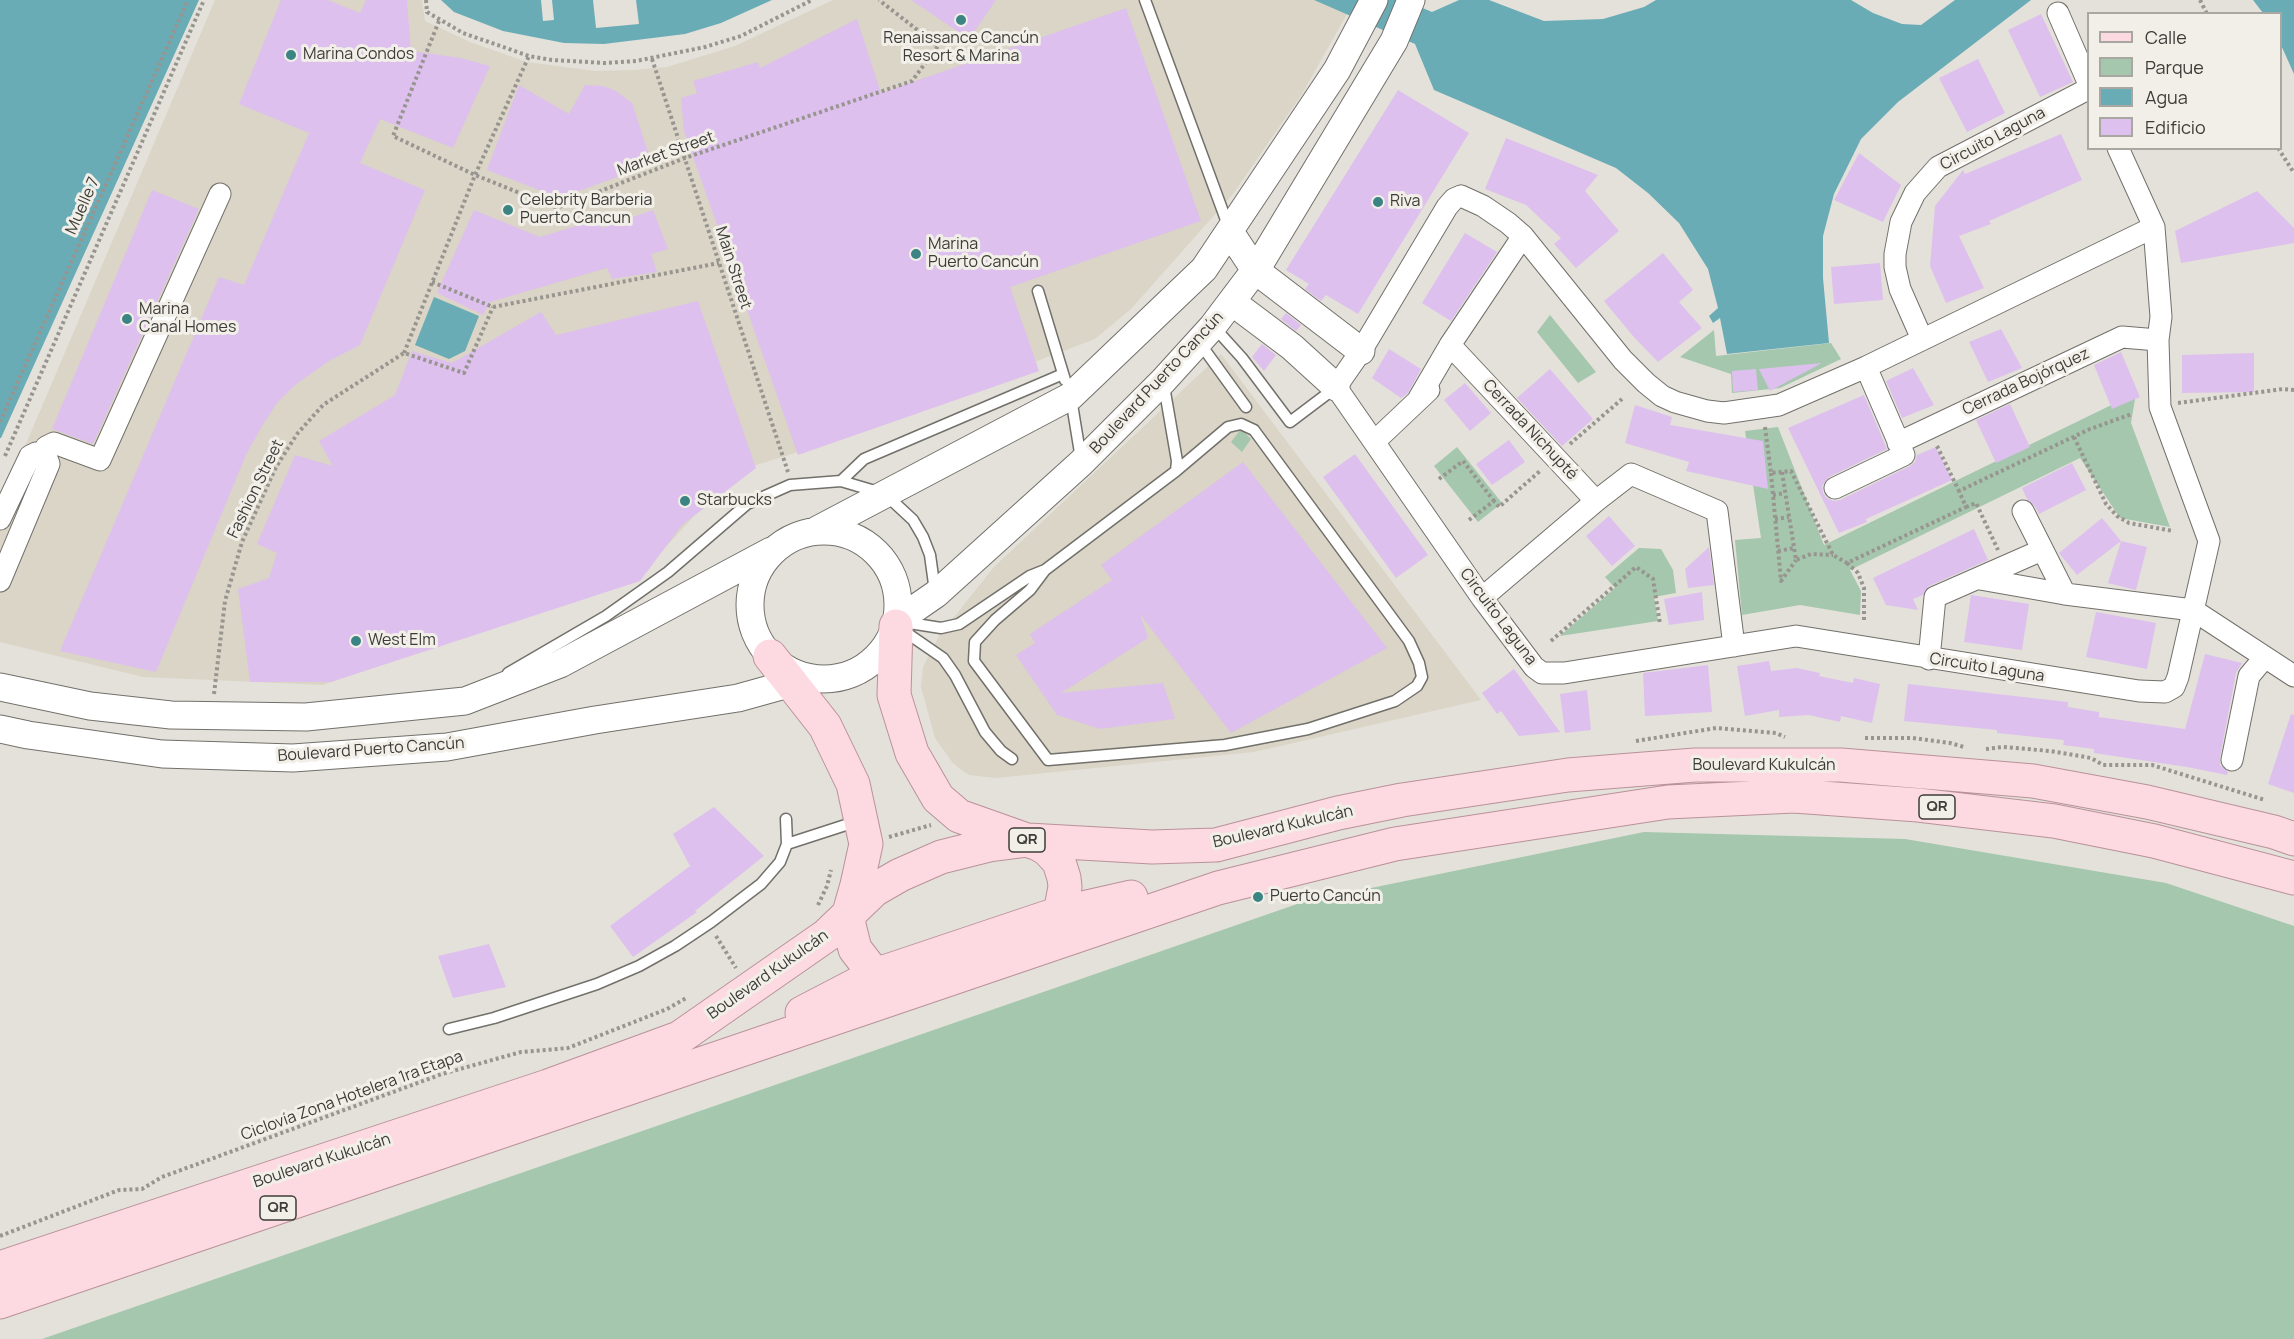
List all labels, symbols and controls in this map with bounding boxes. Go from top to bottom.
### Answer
legend [2087,12,2282,150]
marker: Renaissance Cancún Resort & Marina [954,13,968,27]
text: Calle [2145,25,2187,49]
place label: Renaissance Cancún Resort & Marina [883,29,1039,67]
place label: Marina Condos [303,45,414,65]
marker: Marina Condos [284,48,298,62]
text: Parque [2145,55,2204,79]
text: Agua [2145,85,2188,109]
street label: Circuito Laguna [1937,103,2049,175]
text: Edificio [2145,115,2206,139]
street label: Market Street [615,128,717,180]
street label: Muelle 7 [62,175,104,237]
place label: Celebrity Barberia Puerto Cancun [520,191,652,229]
place label: Riva [1390,192,1420,212]
marker: Riva [1371,195,1385,209]
marker: Celebrity Barberia Puerto Cancun [501,203,515,217]
street label: Main Street [711,224,755,312]
place label: Marina Puerto Cancún [928,235,1039,273]
marker: Marina Puerto Cancún [909,247,923,261]
place label: Marina Canal Homes [139,300,236,338]
street label: Boulevard Puerto Cancún [1086,308,1228,458]
marker: Marina Canal Homes [120,312,134,326]
street label: Cerrada Bojórquez [1960,344,2092,420]
street label: Cerrada Nichupté [1479,376,1581,484]
street label: Fashion Street [224,437,288,541]
place label: Starbucks [697,491,772,511]
marker: Starbucks [678,494,692,508]
street label: Circuito Laguna [1455,565,1541,669]
place label: West Elm [368,631,436,651]
marker: West Elm [349,634,363,648]
street label: Circuito Laguna [1928,649,2046,687]
street label: Boulevard Puerto Cancún [277,734,465,766]
street label: Boulevard Kukulcán [1692,756,1836,776]
road number: QR [1919,795,1955,819]
street label: Boulevard Kukulcán [1211,802,1355,852]
road number: QR [1009,828,1045,852]
place label: Puerto Cancún [1270,887,1381,907]
marker: Puerto Cancún [1251,890,1265,904]
street label: Boulevard Kukulcán [704,926,832,1024]
street label: Ciclovía Zona Hotelera 1ra Etapa [239,1047,465,1145]
street label: Boulevard Kukulcán [251,1130,393,1192]
road number: QR [260,1196,296,1220]

